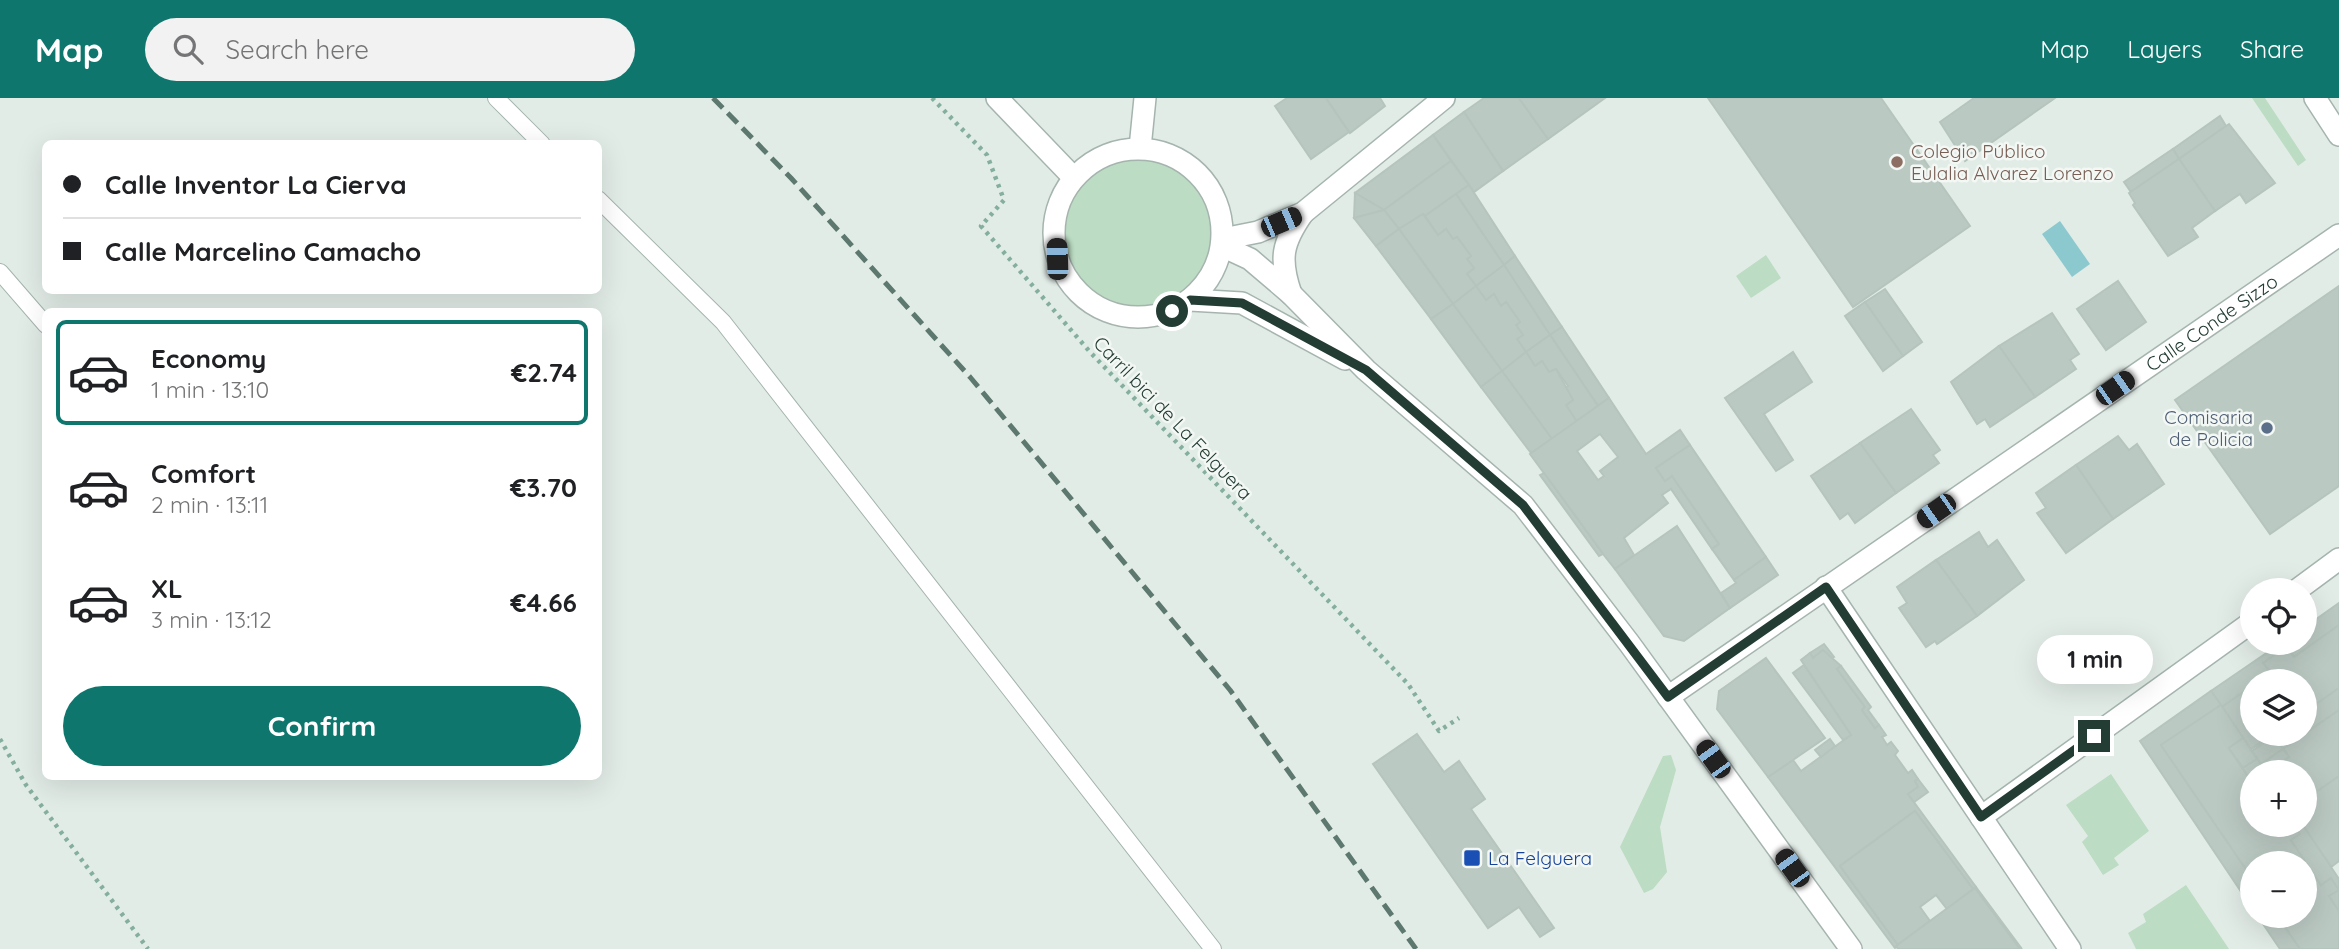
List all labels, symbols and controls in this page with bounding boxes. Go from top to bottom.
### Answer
search box [145,18,635,81]
text: Map [35,29,103,70]
icon: search [169,30,207,68]
text: Search here [225,33,369,66]
text: Map [2040,34,2089,64]
text: Layers [2127,34,2202,64]
text: Share [2240,34,2304,64]
place label: Colegio Público Eulalia Alvarez Lorenzo [1911,139,2114,185]
marker: Colegio Público Eulalia Alvarez Lorenzo [1889,154,1905,170]
text: Calle Inventor La Cierva [105,168,407,201]
car [1258,204,1305,240]
text: Calle Marcelino Camacho [105,235,421,268]
car [1046,238,1069,280]
street label: Calle Conde Sizzo [2141,269,2282,377]
route start [1156,295,1188,327]
street label: Carril bici de La Felguera [1089,331,1257,505]
icon: car [67,341,130,404]
text: Economy [151,342,266,375]
text: €2.74 [511,356,577,389]
car [2092,367,2139,409]
text: 1 min · 13:10 [151,375,269,404]
place label: Comisaria de Policia [2164,405,2253,451]
marker: Comisaria de Policia [2259,420,2275,436]
icon: car [67,456,130,519]
text: Comfort [151,457,256,490]
text: €3.70 [510,471,577,504]
text: 2 min · 13:11 [151,490,268,519]
car [1913,490,1960,532]
icon: car [67,571,130,634]
text: XL [151,572,183,605]
map controls [2240,578,2317,928]
button: locate [2240,578,2317,655]
text: €4.66 [510,586,577,619]
text: 3 min · 13:12 [151,605,272,634]
callout: 1 min [2036,634,2152,684]
text: 1 min [2067,645,2123,674]
button: layers [2240,669,2317,746]
button: Confirm [63,686,581,766]
route end [2078,720,2110,752]
car [1693,736,1734,782]
button: + [2240,760,2317,837]
car [1772,845,1813,891]
place label: La Felguera [1488,846,1592,870]
marker: La Felguera [1462,848,1482,868]
button: − [2240,851,2317,928]

